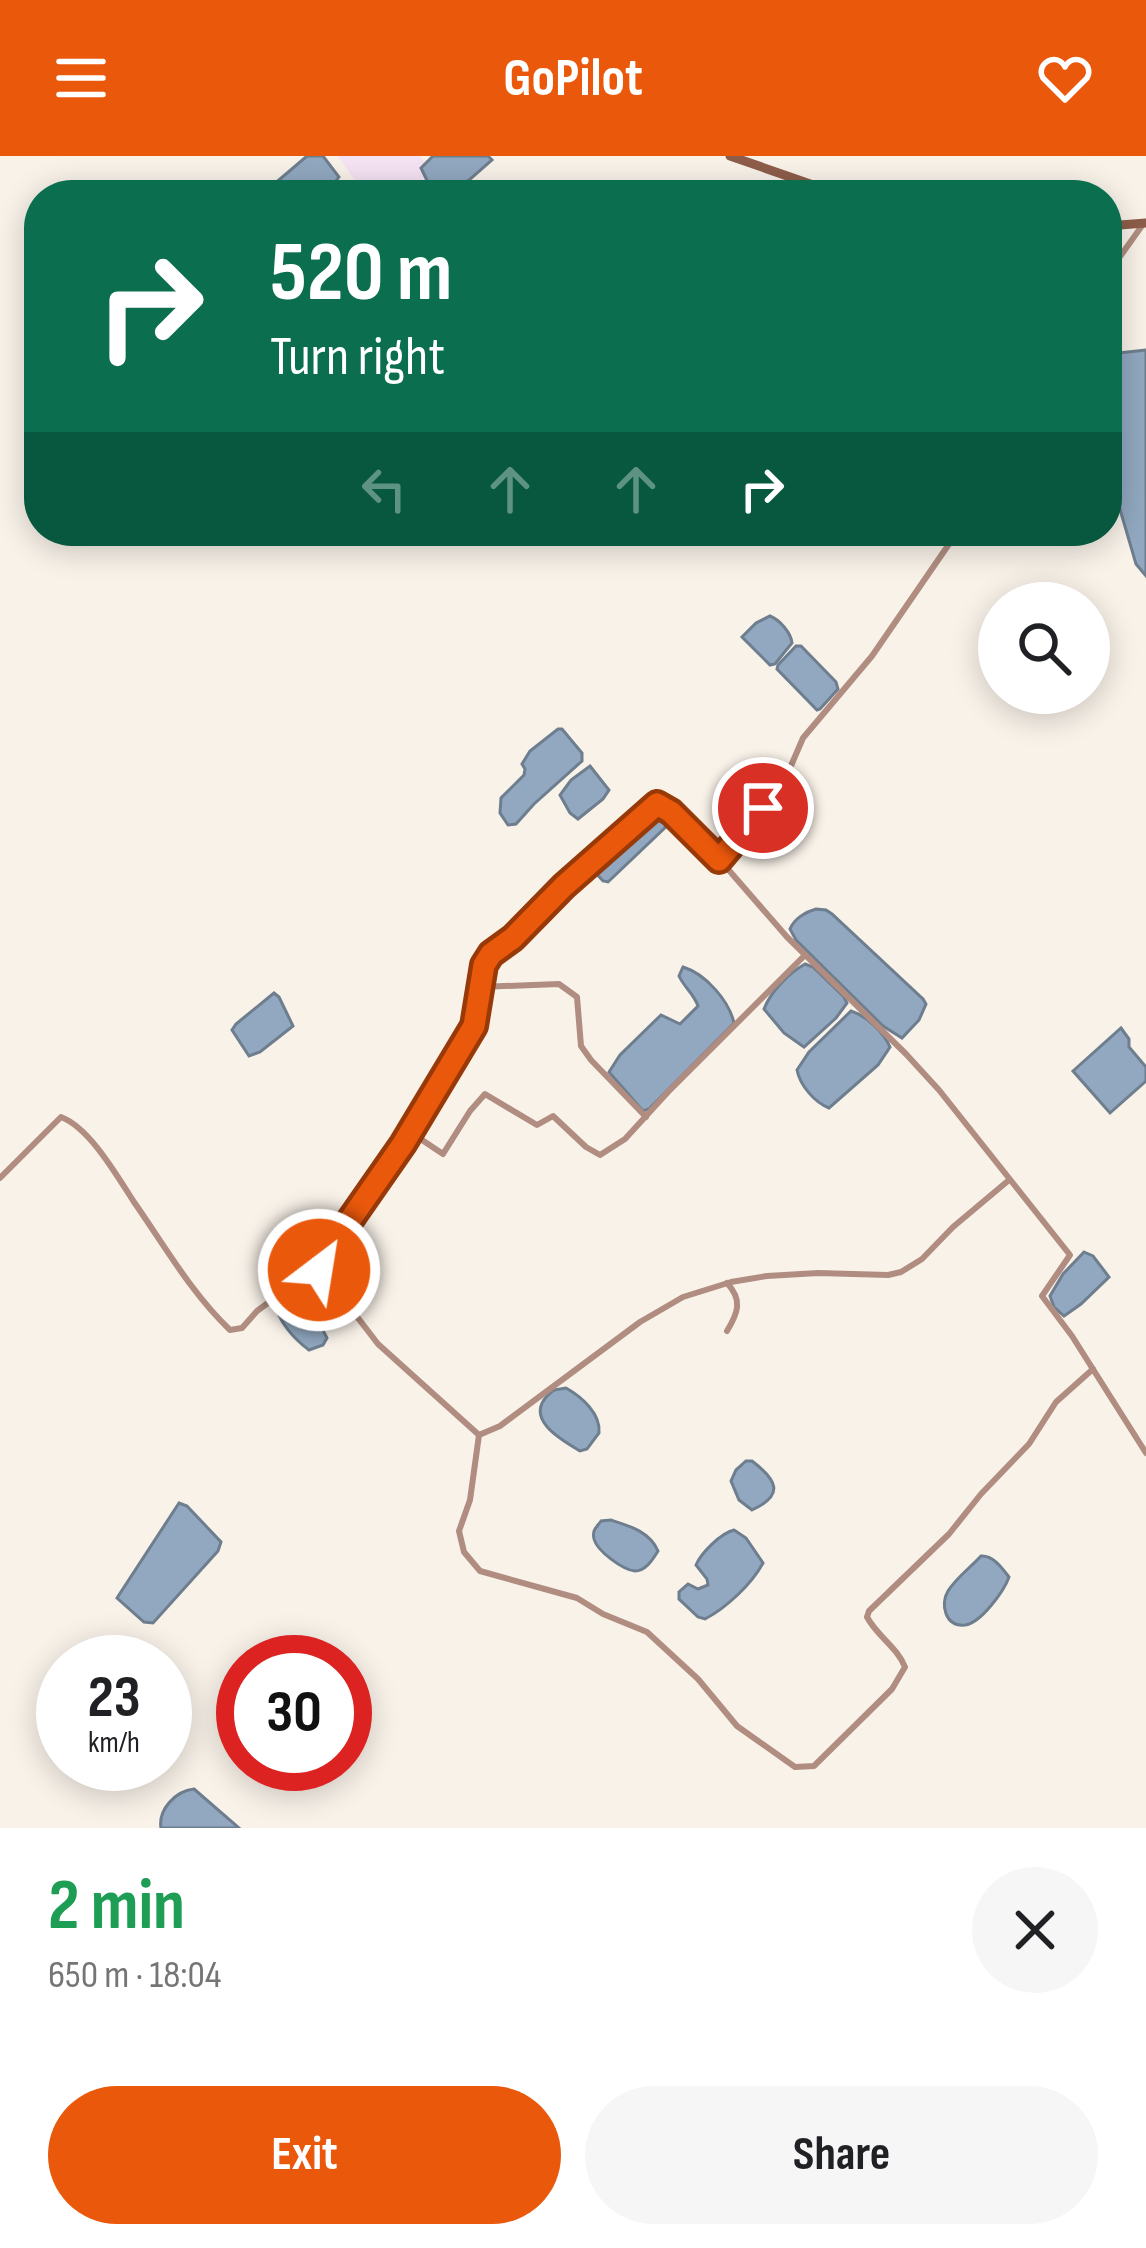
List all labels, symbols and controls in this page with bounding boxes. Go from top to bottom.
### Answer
icon: menu [48,45,114,111]
icon: heart [1032,45,1098,111]
text: GoPilot [503,46,643,111]
text: 520 m [270,223,452,324]
icon: right [72,228,228,384]
text: Turn right [270,325,445,390]
icon: left [351,456,417,522]
icon: ahead [477,456,543,522]
icon: ahead [603,456,669,522]
icon: right [729,456,795,522]
map controls [978,582,1110,714]
button: search [978,582,1110,714]
pin [712,757,814,859]
icon: arrive [730,775,796,841]
position arrow [256,1207,382,1333]
speed limit sign: 30 [216,1635,372,1791]
text: 23 [87,1662,141,1734]
text: km/h [88,1725,140,1761]
text: 2 min [48,1863,185,1950]
button: close [972,1867,1098,1993]
text: 650 m · 18:04 [48,1952,221,1999]
button: Exit [48,2086,561,2224]
button: Share [585,2086,1098,2224]

